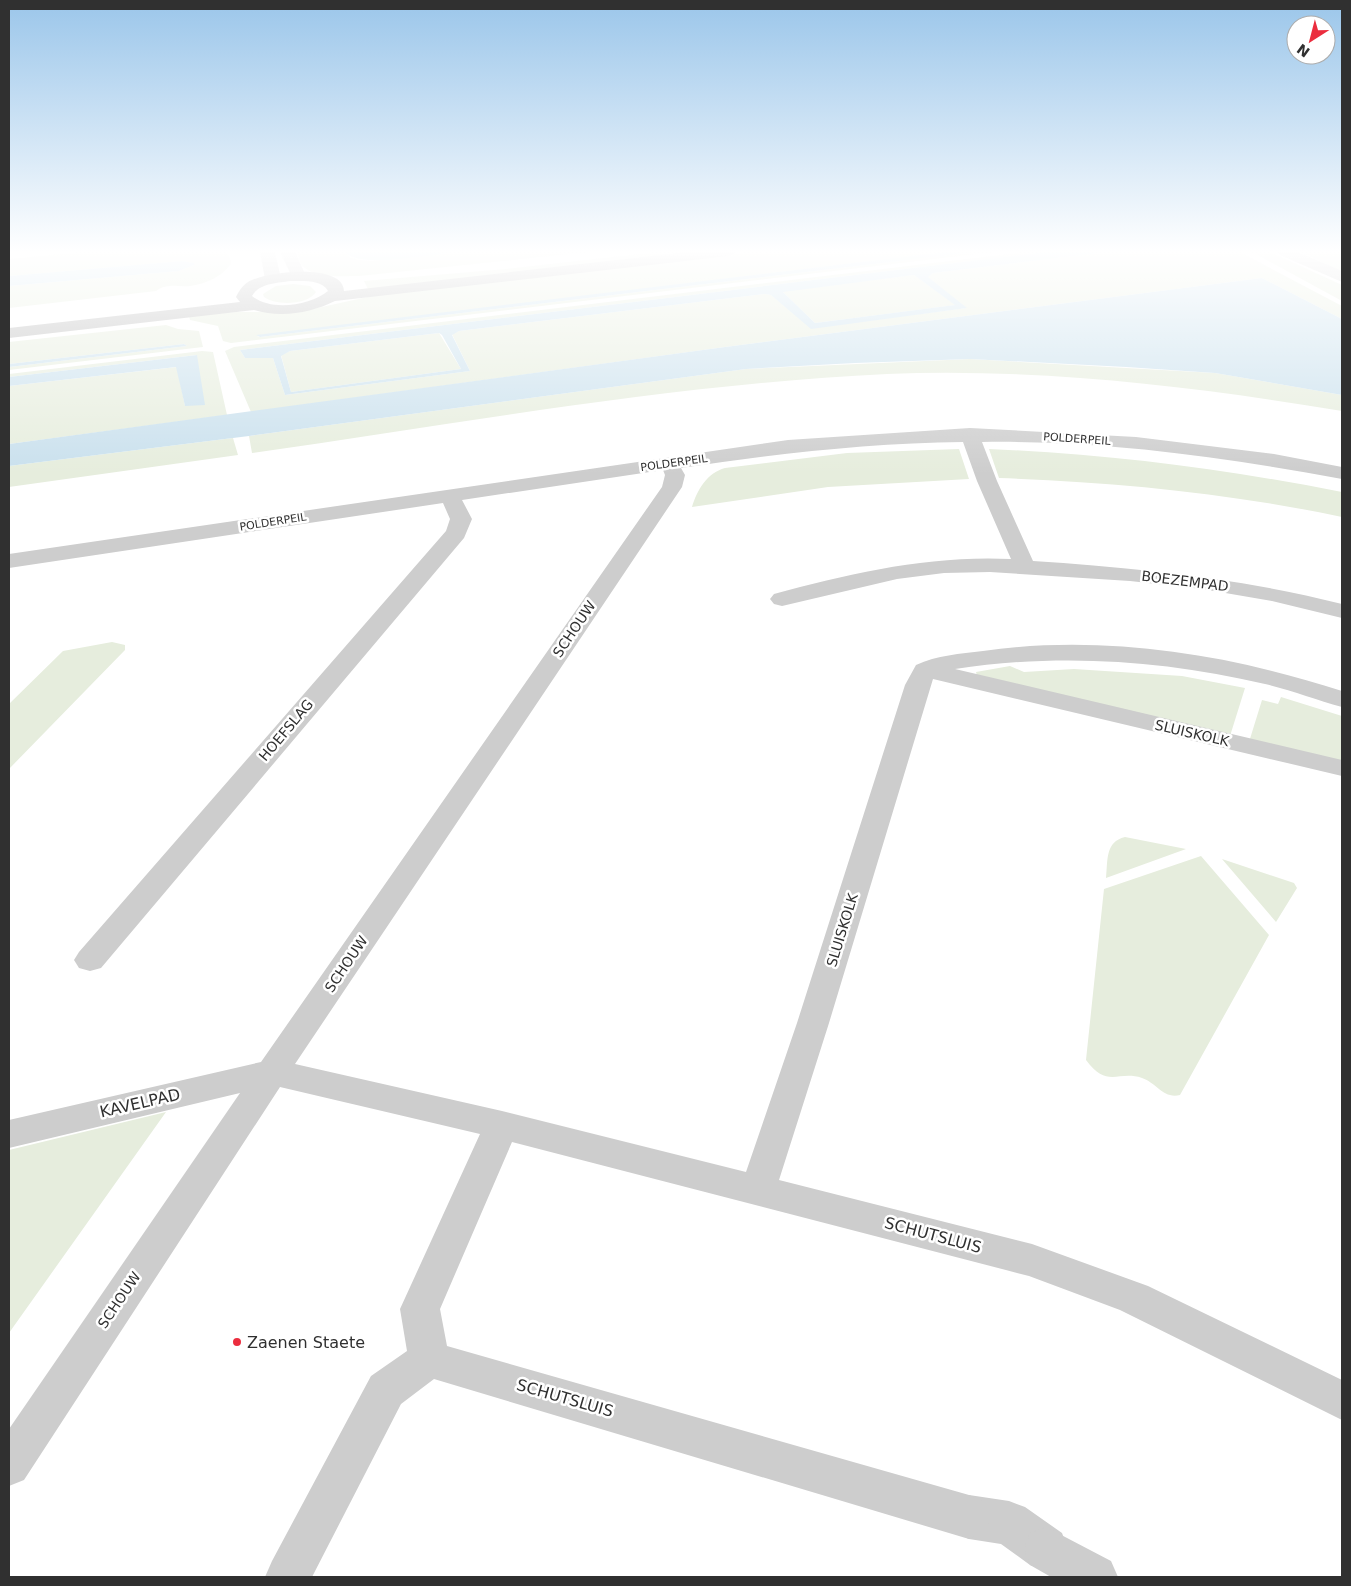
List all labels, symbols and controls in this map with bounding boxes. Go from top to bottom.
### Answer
north arrow [1286,15,1336,65]
text: N [1294,41,1313,60]
street label: POLDERPEIL [1043,430,1112,448]
street label: POLDERPEIL [640,452,709,474]
street label: POLDERPEIL [239,510,308,534]
street label: BOEZEMPAD [1141,568,1229,594]
street label: SCHOUW [549,598,599,660]
street label: HOEFSLAG [256,696,316,764]
street label: SLUISKOLK [1153,717,1231,749]
street label: SLUISKOLK [823,891,861,969]
street label: SCHOUW [321,933,371,995]
street label: KAVELPAD [98,1085,182,1121]
street label: SCHUTSLUIS [882,1213,984,1257]
street label: SCHOUW [94,1269,144,1331]
place label: Zaenen Staete [247,1333,365,1352]
marker: Zaenen Staete [231,1336,243,1348]
street label: SCHUTSLUIS [514,1375,616,1421]

